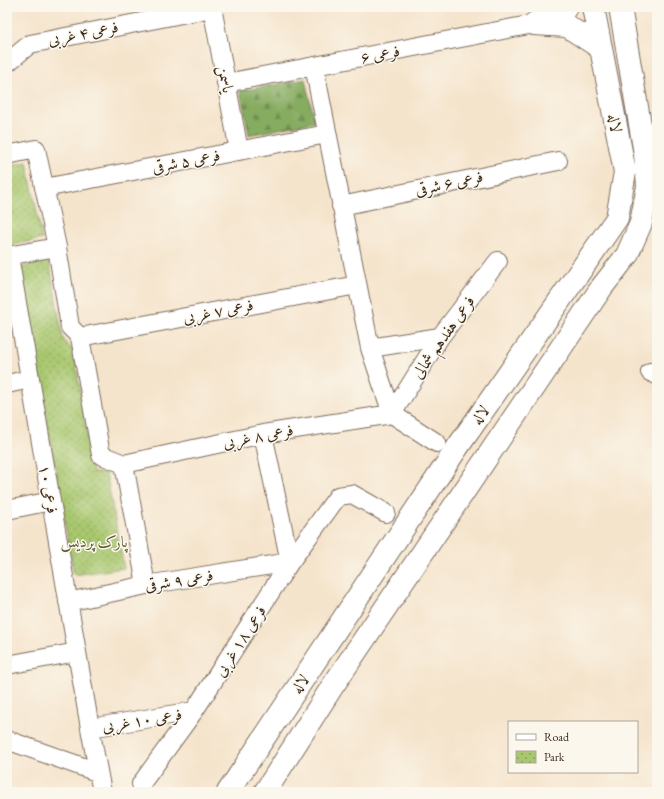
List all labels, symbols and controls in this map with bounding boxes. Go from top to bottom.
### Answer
street label: فرعی ۴ غربی [46,16,120,51]
street label: فرعی ۶ [358,40,402,68]
street label: یاسمن [212,63,239,96]
street label: لاله [603,112,627,134]
street label: فرعی ۵ شرقی [150,144,222,178]
street label: فرعی ۶ شرقی [413,166,485,200]
street label: فرعی هفدهم شمالی [407,291,483,385]
street label: فرعی ۷ غربی [181,294,255,329]
street label: لاله [466,401,494,429]
street label: فرعی ۸ غربی [221,419,295,454]
street label: فرعی ۱۰ [34,463,64,515]
park label: پارک پردیس [61,531,128,553]
street label: فرعی ۹ شرقی [143,564,215,596]
street label: فرعی ۱۸ غربی [209,601,272,681]
street label: لاله [286,670,314,698]
street label: فرعی ۱۰ غربی [100,703,184,738]
legend [508,721,638,773]
text: Road [544,729,570,745]
text: Park [544,749,565,765]

